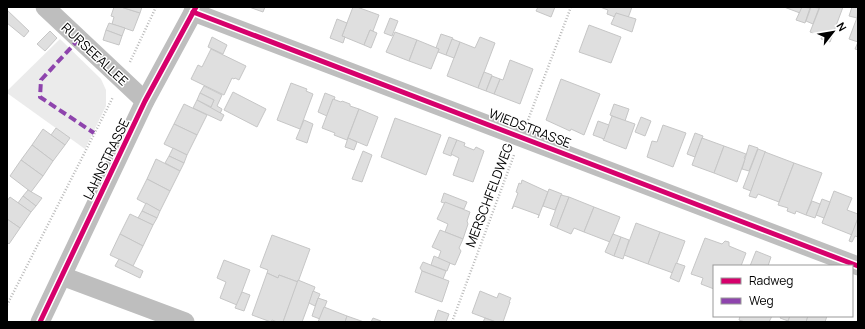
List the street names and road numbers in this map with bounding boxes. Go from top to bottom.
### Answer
street label: RURSEEALLEE [58,19,132,89]
street label: WIEDSTRASSE [486,104,574,152]
street label: LAHNSTRASSE [79,115,133,203]
street label: MERSCHFELDWEG [461,140,517,250]

